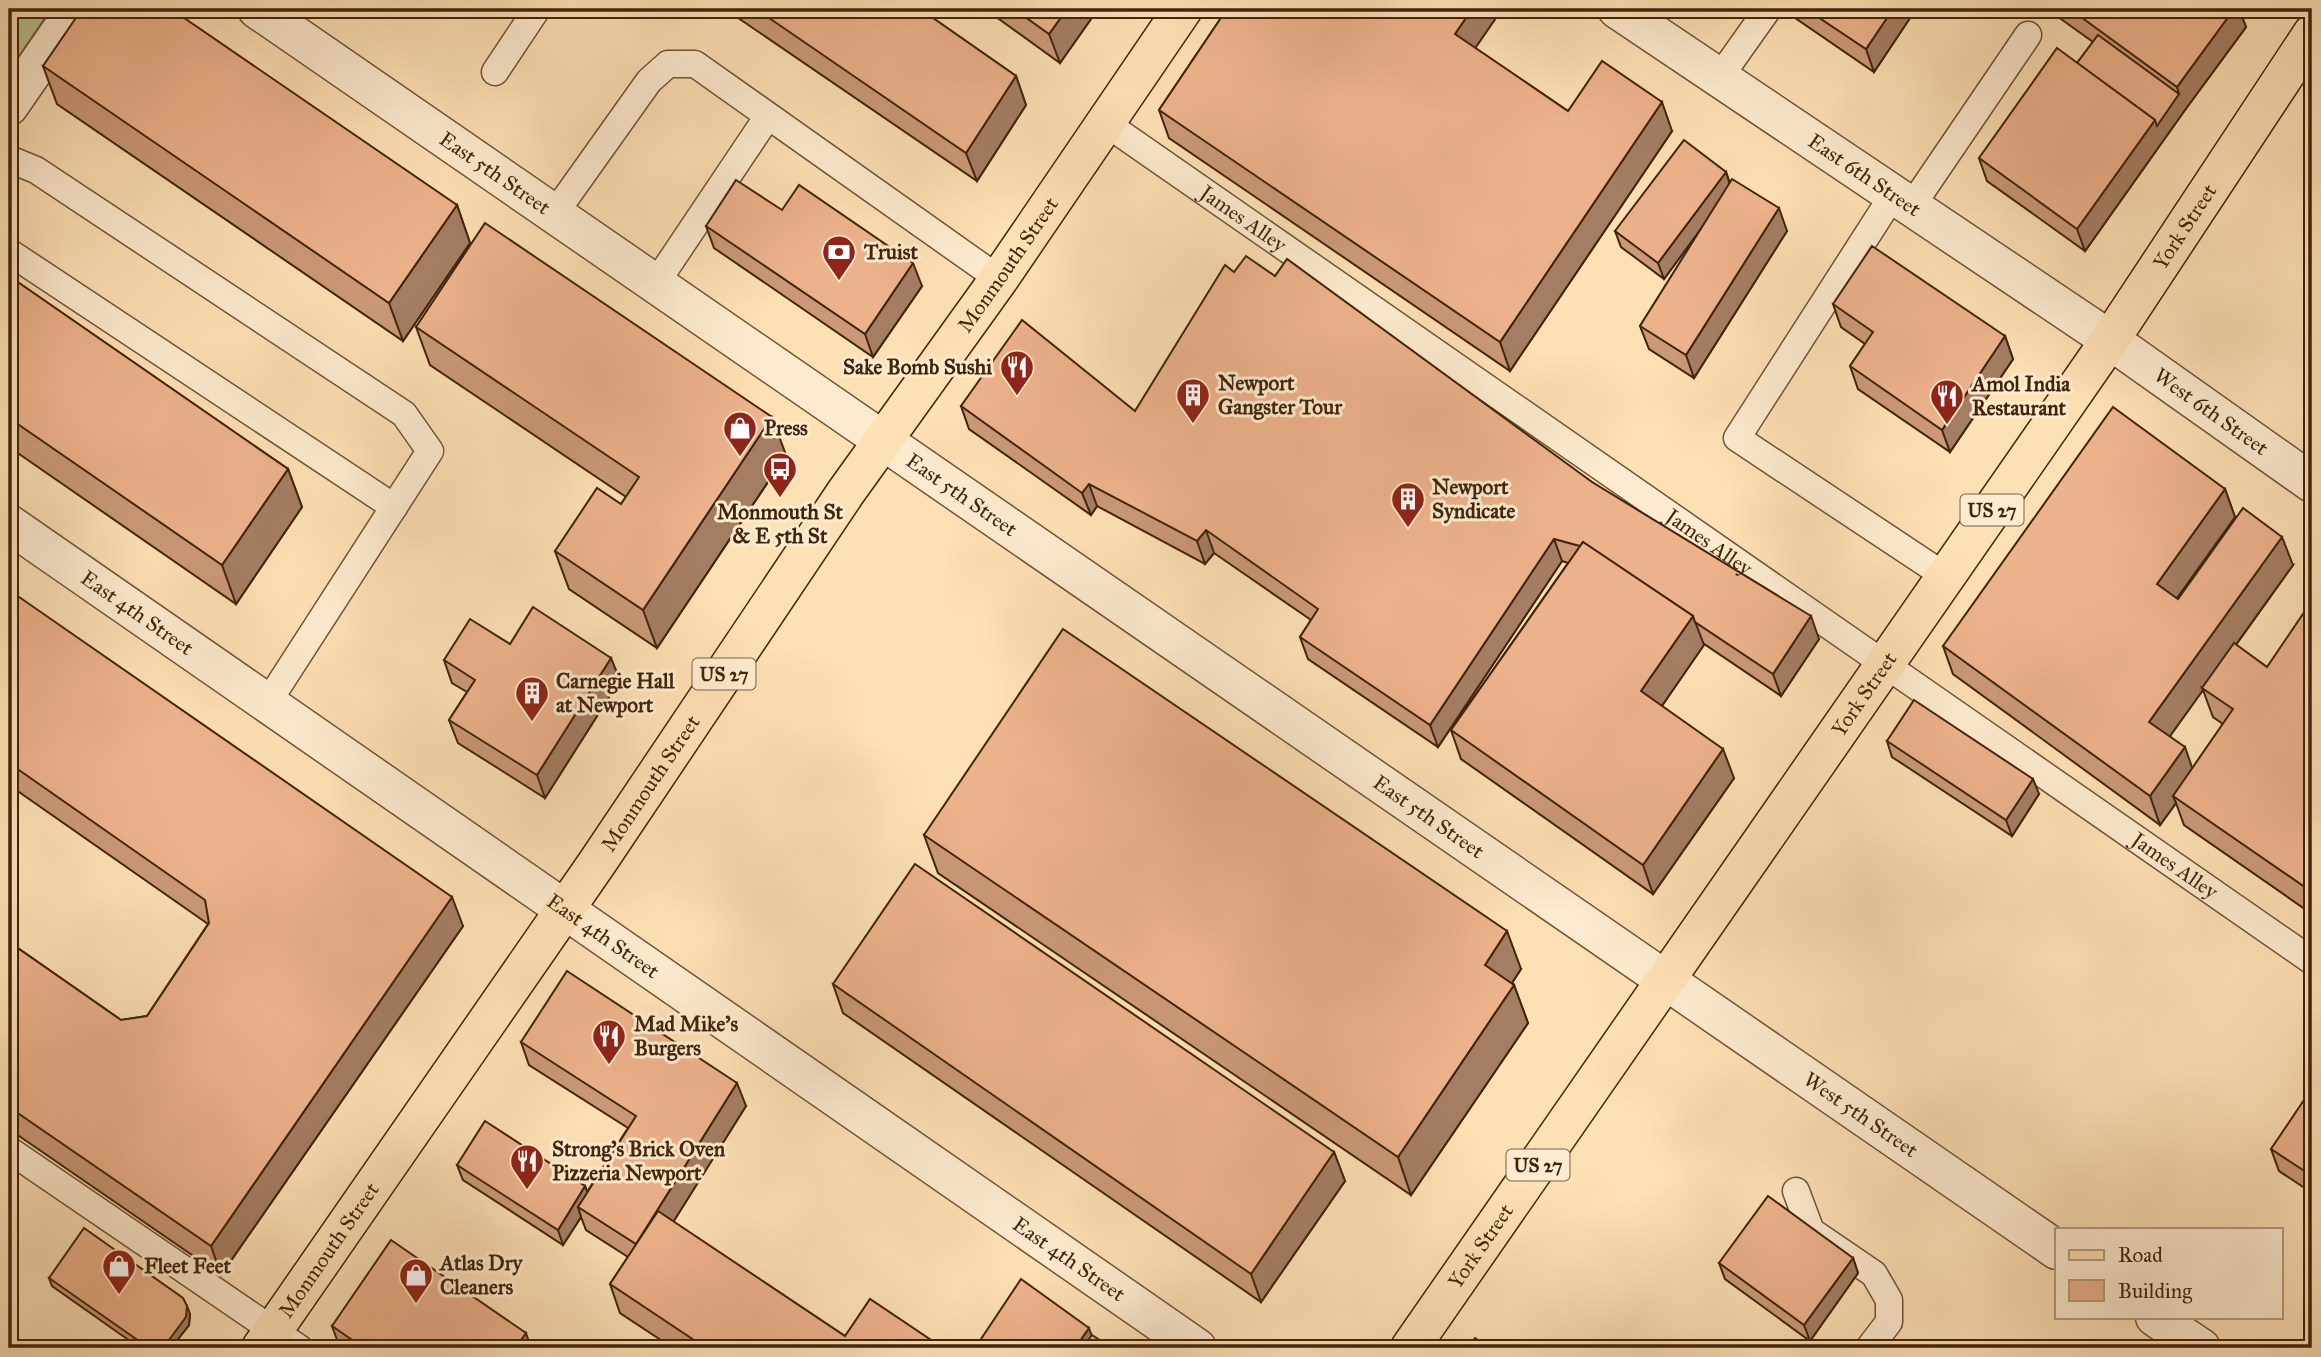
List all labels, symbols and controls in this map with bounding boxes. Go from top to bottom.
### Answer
street label: East 5th Street [434,126,556,221]
street label: East 6th Street [1803,128,1926,223]
street label: James Alley [1193,179,1292,258]
street label: York Street [2147,179,2223,274]
street label: Monmouth Street [952,192,1064,337]
bank icon: Truist [820,233,858,282]
place label: Truist [863,239,918,265]
restaurant icon: Sake Bomb Sushi [998,348,1036,397]
place label: Sake Bomb Sushi [843,354,992,380]
street label: West 6th Street [2149,362,2274,461]
place label: Newport Gangster Tour [1218,370,1343,420]
place label: Amol India Restaurant [1970,371,2071,421]
building icon: Newport Gangster Tour [1174,376,1212,425]
restaurant icon: Amol India Restaurant [1928,377,1966,426]
shop icon: Press [721,409,759,458]
place label: Press [764,415,808,441]
street label: East 5th Street [901,448,1023,543]
bus stop icon: Monmouth St & E 5th St [761,450,799,499]
place label: Newport Syndicate [1432,474,1516,524]
building icon: Newport Syndicate [1389,480,1427,529]
road number: US 27 [1960,495,2024,526]
place label: Monmouth St & E 5th St [717,499,844,549]
street label: James Alley [1659,502,1758,582]
street label: East 4th Street [76,565,199,661]
street label: York Street [1826,647,1903,741]
road number: US 27 [692,659,756,690]
place label: Carnegie Hall at Newport [556,668,676,718]
building icon: Carnegie Hall at Newport [513,674,551,723]
street label: Monmouth Street [595,710,706,857]
street label: East 5th Street [1368,769,1490,864]
street label: James Alley [2125,825,2224,905]
street label: East 4th Street [542,888,665,984]
place label: Mad Mike’s Burgers [634,1011,738,1061]
restaurant icon: Mad Mike’s Burgers [590,1017,628,1066]
street label: West 5th Street [1799,1066,1923,1164]
place label: Strong’s Brick Oven Pizzeria Newport [552,1136,726,1186]
restaurant icon: Strong’s Brick Oven Pizzeria Newport [508,1142,546,1191]
road number: US 27 [1506,1149,1570,1180]
street label: Monmouth Street [273,1177,385,1323]
street label: York Street [1442,1199,1519,1293]
street label: East 4th Street [1008,1211,1131,1308]
legend [2055,1228,2282,1318]
text: Road [2118,1242,2163,1268]
shop icon: Fleet Feet [100,1247,138,1296]
place label: Atlas Dry Cleaners [438,1250,524,1300]
place label: Fleet Feet [144,1253,232,1279]
shop icon: Atlas Dry Cleaners [397,1256,435,1305]
text: Building [2118,1278,2192,1304]

